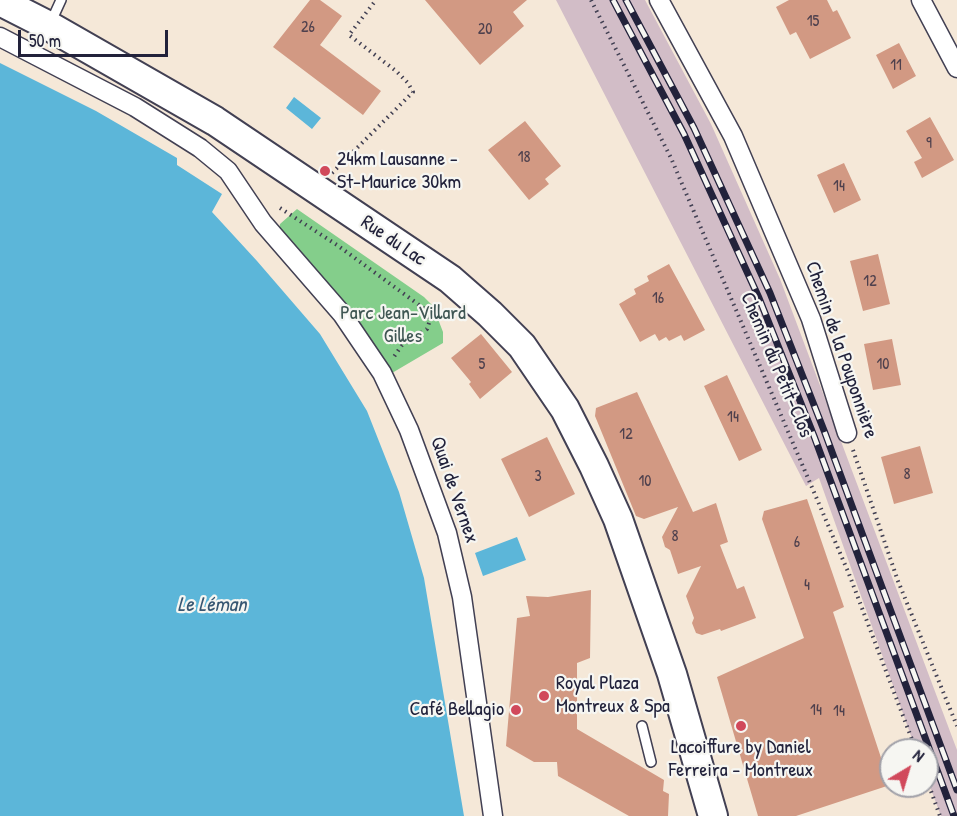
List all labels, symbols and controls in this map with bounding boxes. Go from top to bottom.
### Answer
house number: 15 [807,12,819,32]
scale bar [21,18,171,56]
house number: 26 [301,18,315,38]
house number: 20 [478,20,492,40]
text: 50 m [29,28,61,53]
house number: 11 [890,56,902,76]
house number: 9 [926,134,932,154]
place label: 24km Lausanne - St-Maurice 30km [337,148,461,195]
house number: 18 [518,148,530,168]
marker: 24km Lausanne - St-Maurice 30km [318,164,332,178]
house number: 14 [833,177,845,197]
street label: Rue du Lac [356,211,430,271]
street label: Chemin de la Pouponnière [799,258,883,442]
house number: 12 [863,272,877,292]
house number: 16 [652,289,664,309]
street label: Chemin du Petit-Clos [735,289,817,441]
park label: Parc Jean-Villard Gilles [340,302,466,349]
house number: 5 [479,355,485,375]
house number: 10 [877,355,889,375]
house number: 14 [727,408,739,428]
house number: 12 [619,425,633,445]
street label: Quai de Vernex [425,434,483,546]
house number: 8 [904,465,910,485]
house number: 3 [534,467,542,487]
house number: 10 [639,472,651,492]
house number: 8 [672,527,678,547]
house number: 6 [794,533,800,553]
house number: 4 [804,576,810,596]
water label: Le Léman [177,592,247,618]
place label: Royal Plaza Montreux & Spa [556,672,670,719]
marker: Royal Plaza Montreux & Spa [537,689,551,703]
place label: Café Bellagio [409,698,504,722]
house number: 14 [810,701,822,721]
house number: 14 [833,702,845,722]
marker: Café Bellagio [509,703,523,717]
marker: Lacoiffure by Daniel Ferreira - Montreux [734,719,748,733]
place label: Lacoiffure by Daniel Ferreira - Montreux [669,736,813,783]
north arrow [879,738,939,798]
text: N [909,744,929,767]

